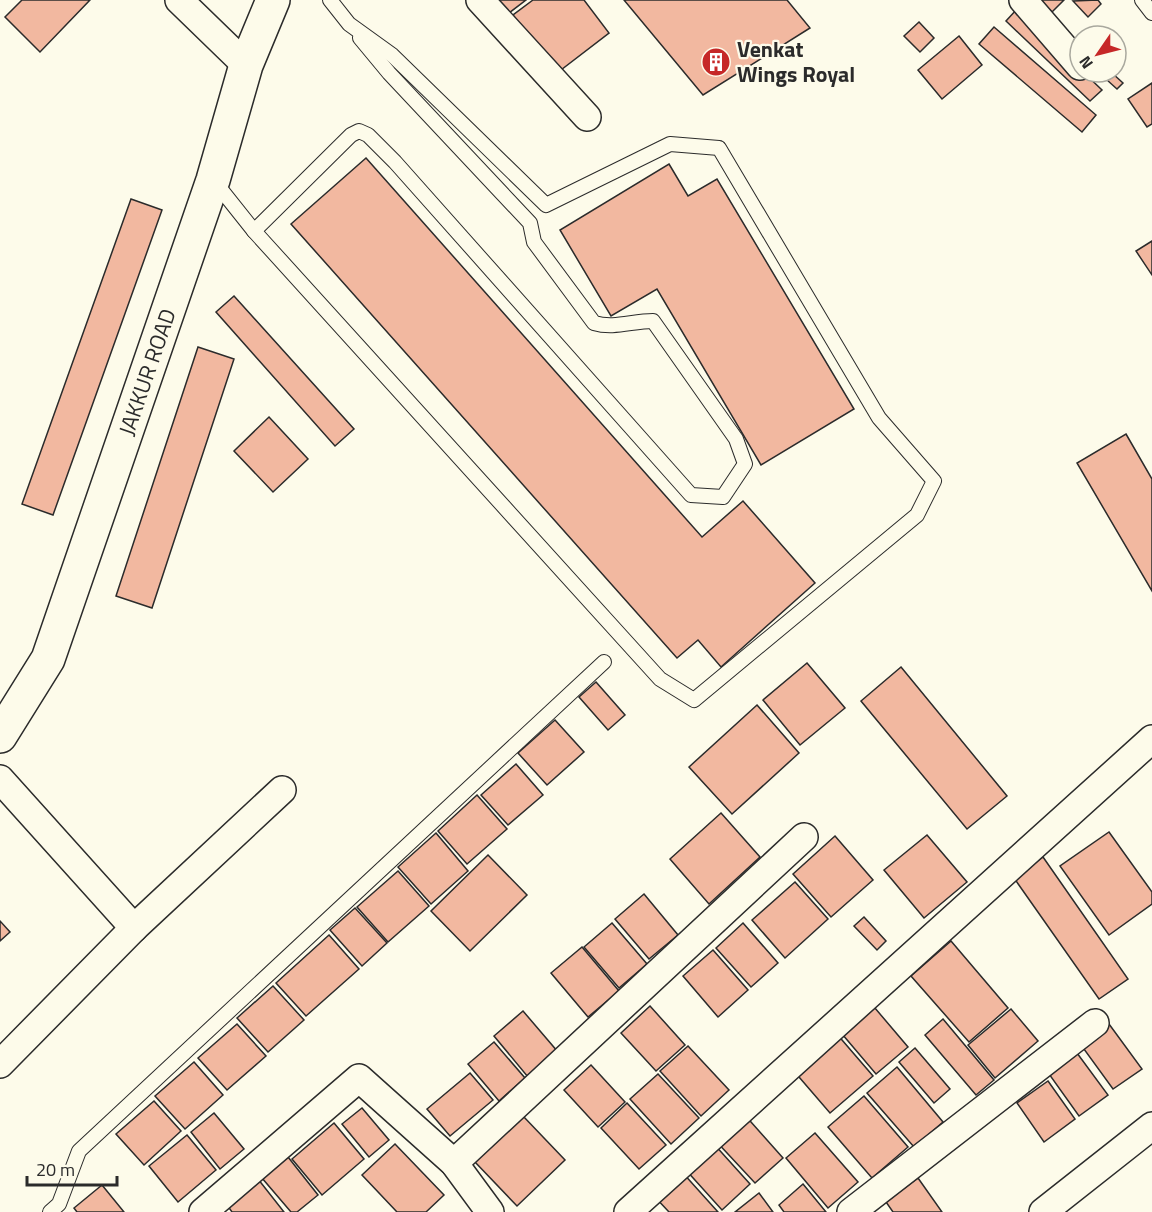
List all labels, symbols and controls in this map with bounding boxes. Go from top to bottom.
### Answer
north arrow [1068,24,1128,84]
place label: Venkat Wings Royal [737,32,855,91]
building icon: Venkat Wings Royal [700,46,732,78]
text: N [1073,51,1099,74]
street label: JAKKUR ROAD [109,304,185,440]
scale bar [27,1149,117,1187]
text: 20 m [36,1156,75,1183]

